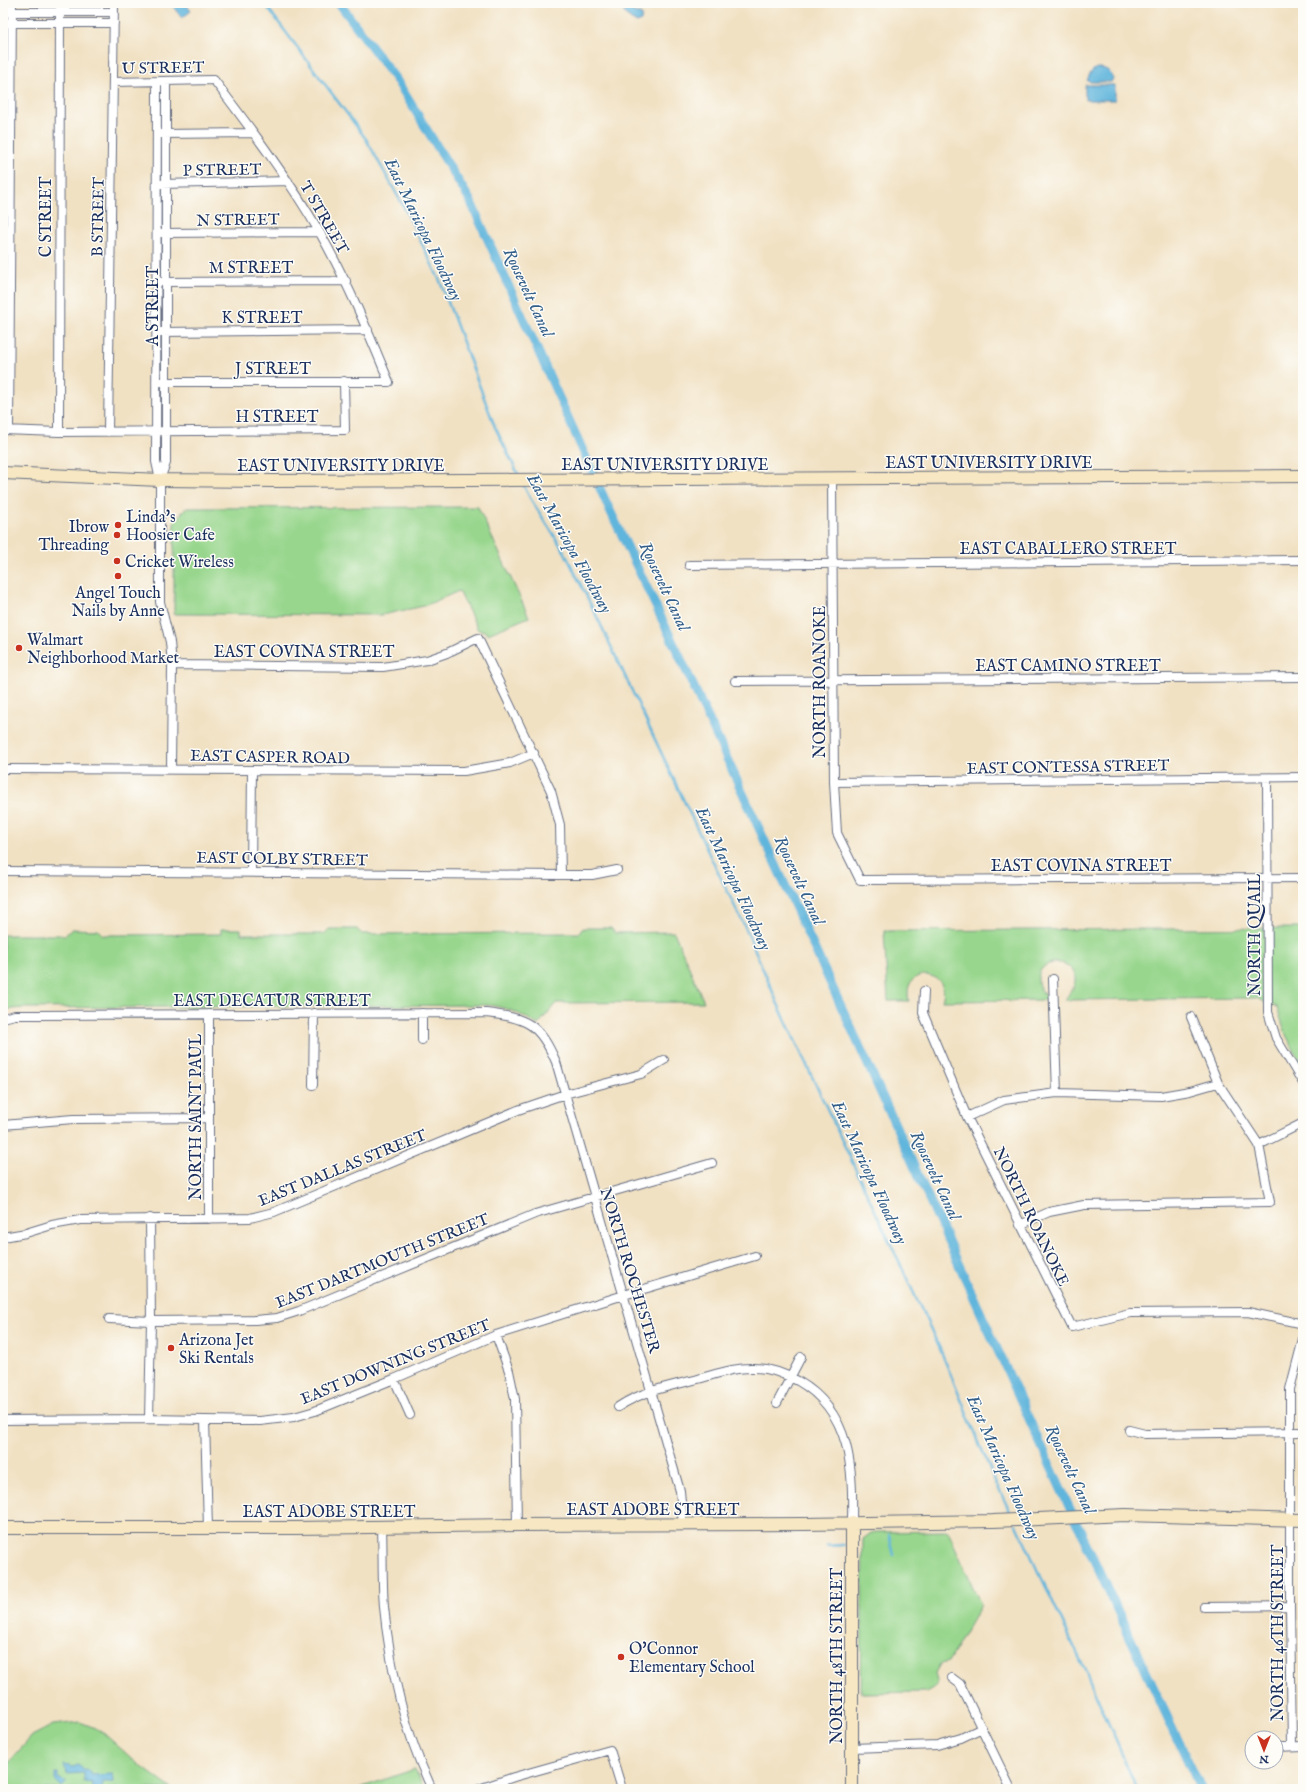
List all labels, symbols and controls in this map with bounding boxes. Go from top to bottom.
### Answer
street label: U STREET [121,58,205,80]
water label: East Maricopa Floodway [378,154,467,305]
street label: P STREET [183,160,262,182]
street label: C STREET [37,176,57,257]
street label: B STREET [88,177,110,257]
street label: T STREET [294,178,352,258]
street label: N STREET [196,210,280,232]
water label: Roosevelt Canal [498,245,558,342]
street label: M STREET [209,259,294,279]
street label: A STREET [144,266,164,347]
street label: K STREET [222,309,303,329]
street label: J STREET [233,360,311,380]
street label: H STREET [236,408,319,428]
street label: EAST UNIVERSITY DRIVE [885,454,1093,474]
street label: EAST UNIVERSITY DRIVE [561,456,769,476]
street label: EAST UNIVERSITY DRIVE [237,457,445,477]
water label: East Maricopa Floodway [521,469,616,618]
place label: Linda's Hoosier Cafe [126,508,215,546]
place label: Ibrow Threading [39,518,109,556]
marker: Linda's Hoosier Cafe [113,520,123,530]
marker: Ibrow Threading [112,530,122,540]
water label: Roosevelt Canal [634,539,694,636]
street label: EAST CABALLERO STREET [960,540,1177,560]
place label: Cricket Wireless [125,553,234,573]
marker: Cricket Wireless [112,556,122,566]
marker: Angel Touch Nails by Anne [113,571,123,581]
place label: Angel Touch Nails by Anne [71,584,165,622]
street label: NORTH ROANOKE [811,606,831,758]
place label: Walmart Neighborhood Market [27,631,179,669]
marker: Walmart Neighborhood Market [14,643,24,653]
street label: EAST COVINA STREET [214,643,395,663]
street label: EAST CAMINO STREET [975,657,1161,677]
street label: EAST CASPER ROAD [190,747,350,769]
street label: EAST CONTESSA STREET [966,756,1170,780]
water label: East Maricopa Floodway [690,802,775,955]
water label: Roosevelt Canal [769,833,829,930]
street label: EAST COLBY STREET [196,849,368,872]
street label: EAST COVINA STREET [991,857,1172,877]
street label: NORTH QUAIL [1246,873,1266,996]
street label: EAST DECATUR STREET [173,992,371,1012]
street label: NORTH SAINT PAUL [187,1033,207,1200]
water label: East Maricopa Floodway [826,1096,911,1249]
street label: EAST DALLAS STREET [256,1126,430,1212]
water label: Roosevelt Canal [905,1128,965,1225]
street label: NORTH ROANOKE [988,1144,1073,1290]
street label: NORTH ROCHESTER [594,1185,664,1357]
street label: EAST DARTMOUTH STREET [273,1210,493,1314]
street label: EAST DOWNING STREET [298,1315,494,1410]
place label: Arizona Jet Ski Rentals [178,1331,254,1369]
marker: Arizona Jet Ski Rentals [166,1343,176,1353]
water label: East Maricopa Floodway [961,1391,1044,1544]
water label: Roosevelt Canal [1040,1422,1100,1519]
street label: EAST ADOBE STREET [567,1501,740,1521]
street label: EAST ADOBE STREET [243,1503,416,1523]
street label: NORTH 46TH STREET [1269,1544,1289,1721]
street label: NORTH 48TH STREET [828,1568,848,1744]
place label: O'Connor Elementary School [629,1640,755,1678]
marker: O'Connor Elementary School [616,1652,626,1662]
north arrow [1244,1730,1284,1770]
text: N [1259,1752,1270,1766]

